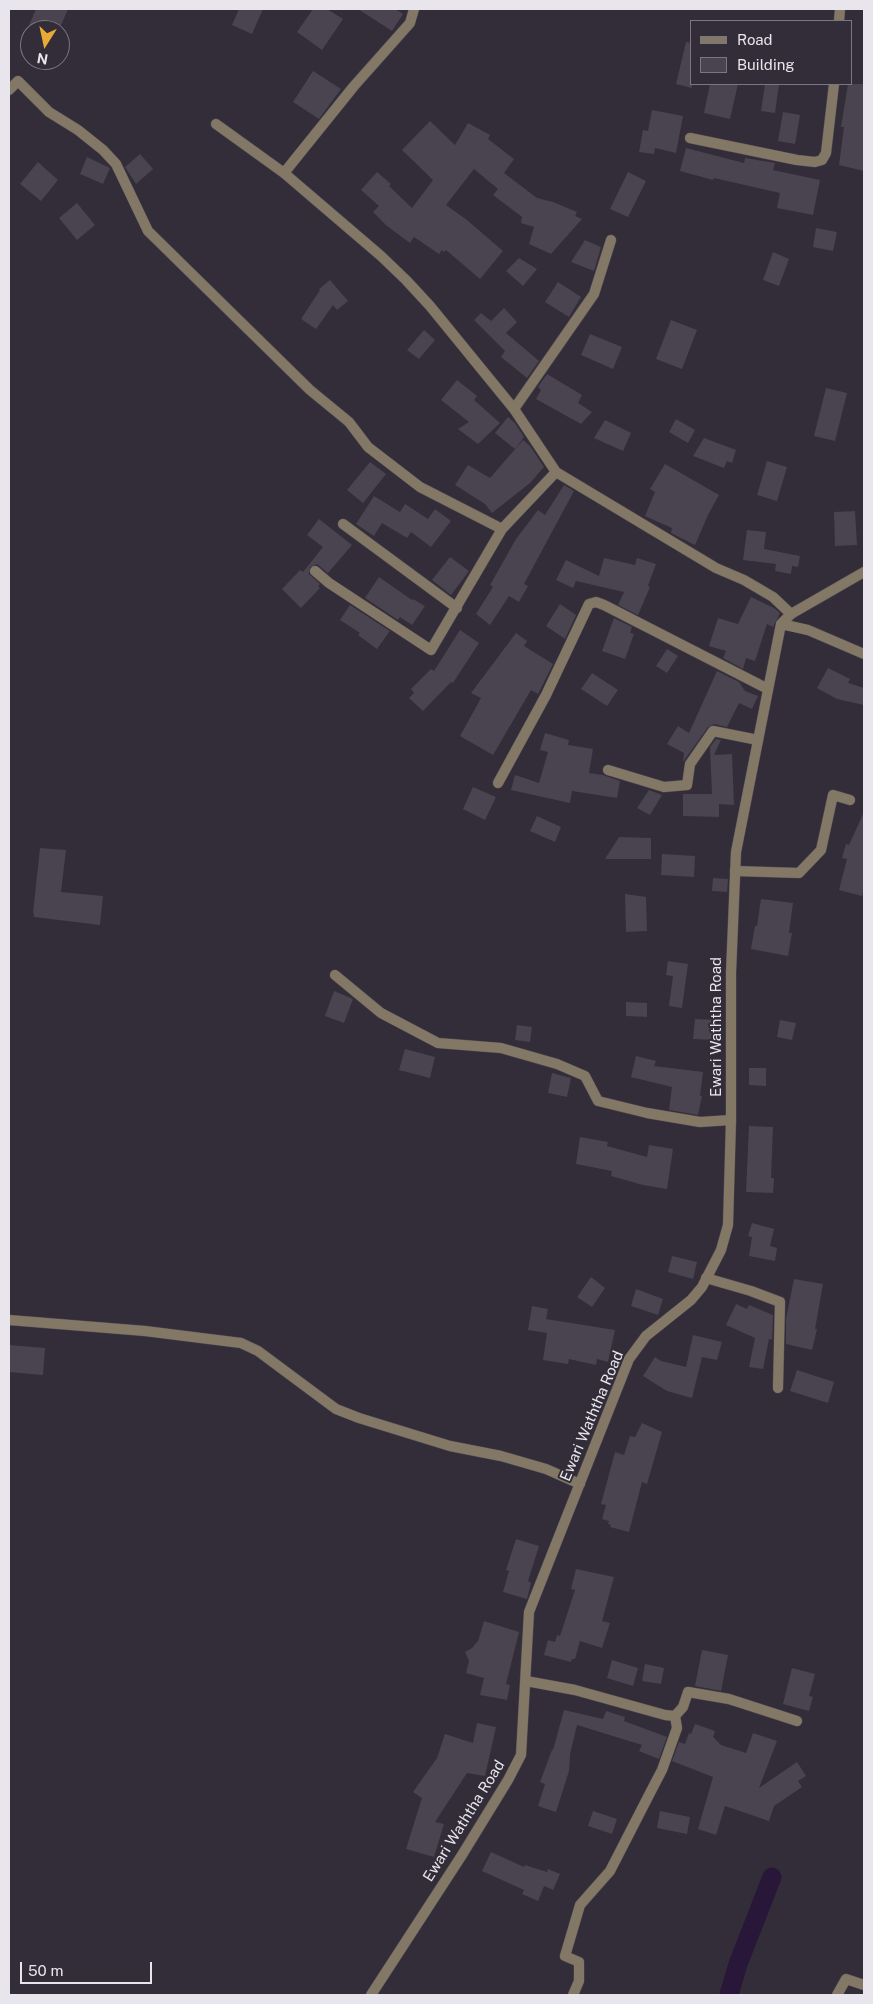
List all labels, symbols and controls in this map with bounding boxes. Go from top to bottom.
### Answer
north arrow [20,20,70,70]
legend [690,20,853,85]
text: Road [737,31,773,48]
text: N [36,50,49,68]
text: Building [737,56,795,73]
street label: Ewari Waththa Road [707,957,725,1097]
street label: Ewari Waththa Road [556,1348,628,1484]
street label: Ewari Waththa Road [419,1757,509,1885]
scale bar [22,1952,155,1984]
text: 50 m [28,1962,63,1979]

